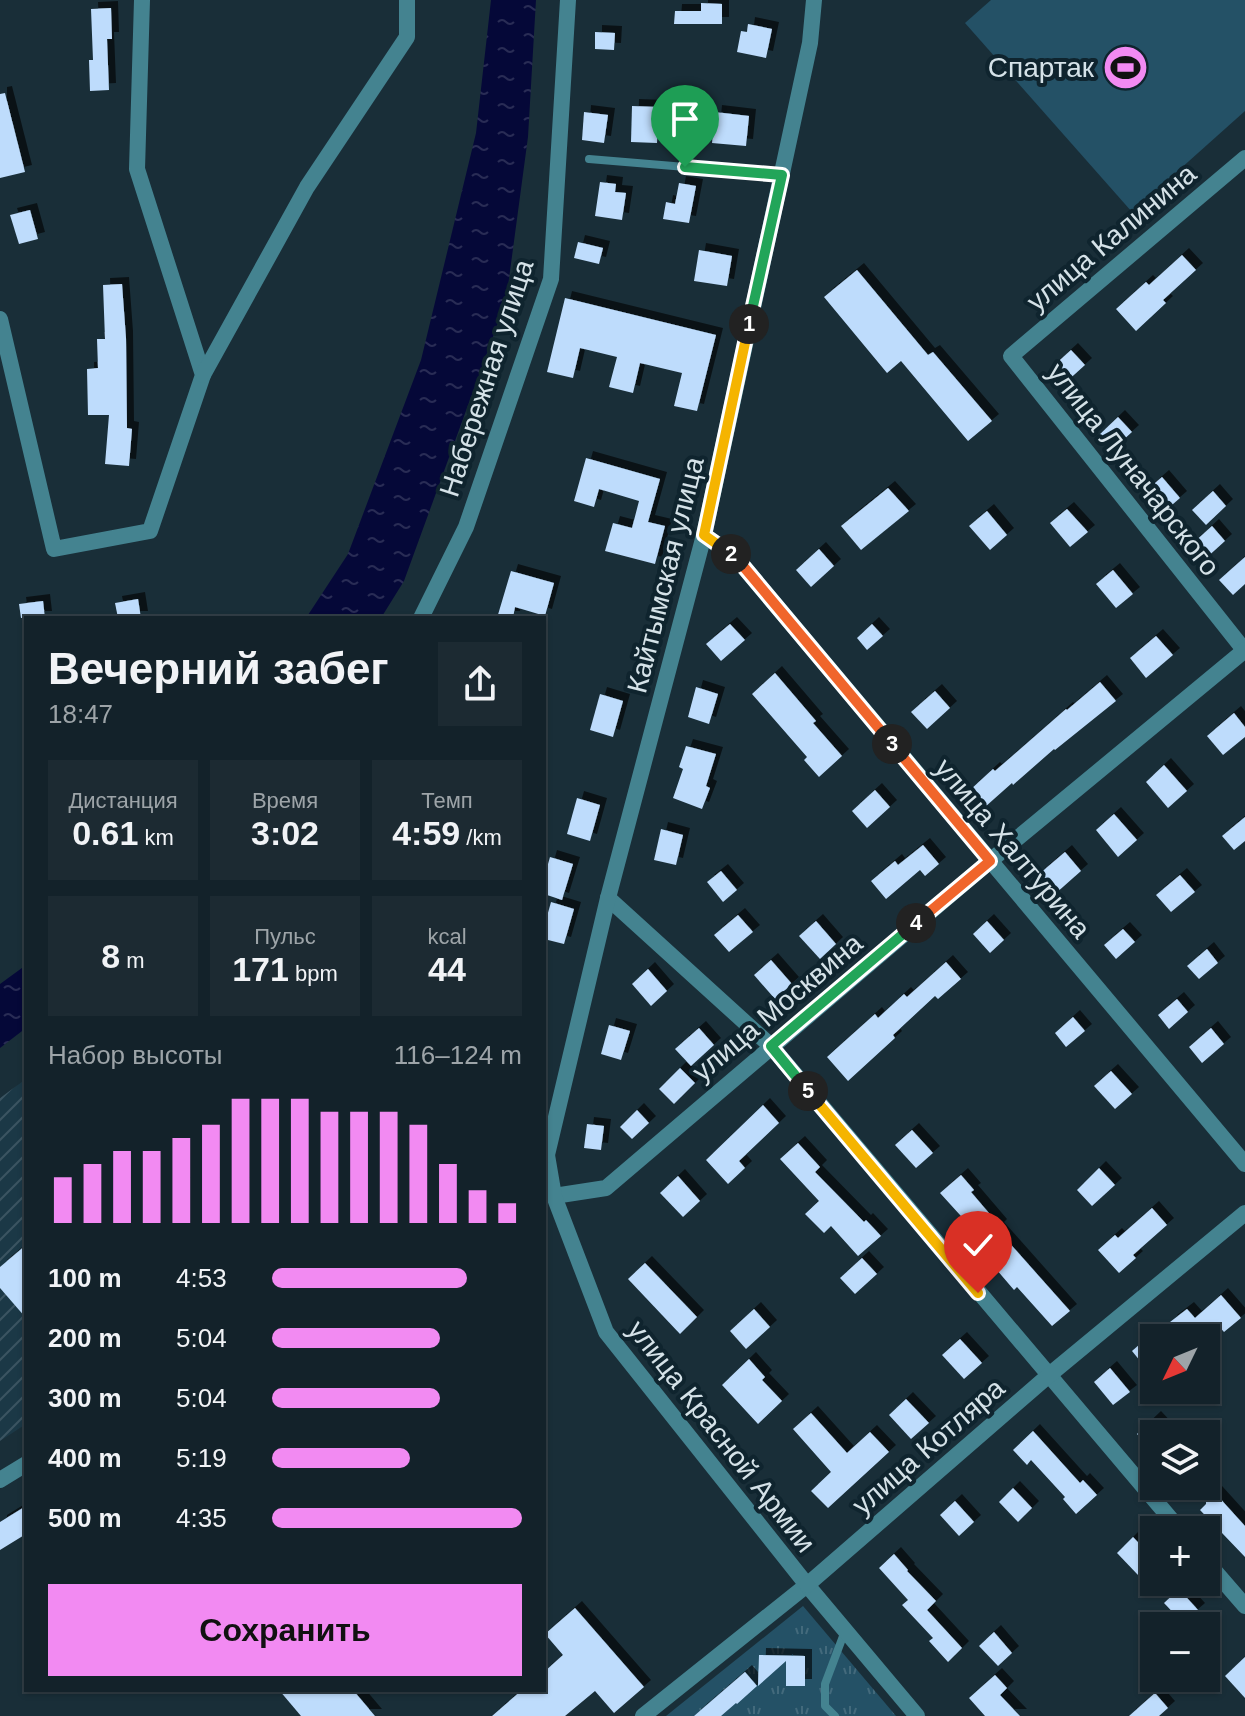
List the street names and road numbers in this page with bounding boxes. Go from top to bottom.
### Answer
street label: улица Калинина [1021,158,1202,317]
street label: Набережная улица [433,255,540,501]
street label: улица Луначарского [1041,357,1226,582]
street label: Кайтымская улица [621,454,710,696]
street label: улица Халтурина [929,752,1097,945]
street label: улица Москвина [686,927,869,1087]
street label: улица Красной Армии [622,1314,822,1558]
street label: улица Котляра [846,1372,1011,1521]

